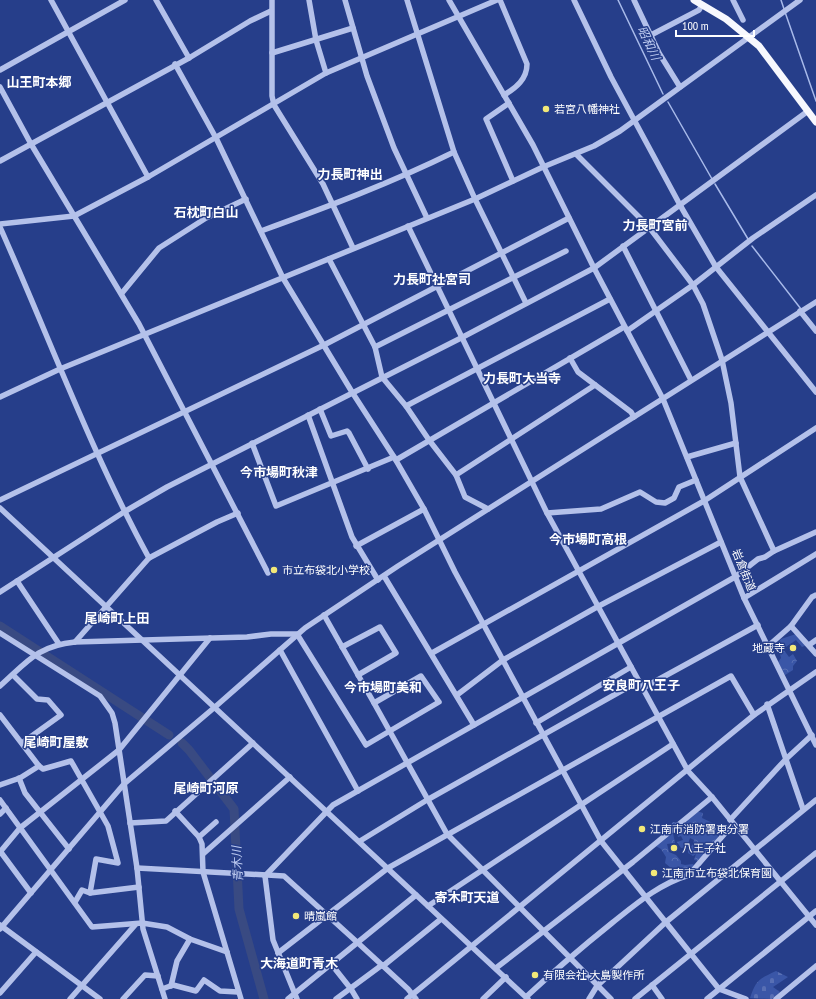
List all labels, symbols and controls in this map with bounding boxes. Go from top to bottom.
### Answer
scale bar [676,12,754,38]
text: 100 m [682,18,709,33]
water label: 昭和川 [635,24,664,64]
district label: 山王町本郷 [6,74,72,91]
place label: 若宮八幡神社 [554,102,620,116]
marker: 若宮八幡神社 [541,104,551,114]
district label: 力長町神出 [317,166,383,183]
district label: 石枕町白山 [173,204,239,221]
district label: 力長町宮前 [622,217,688,234]
district label: 力長町社宮司 [393,271,471,288]
district label: 力長町大当寺 [483,370,561,387]
district label: 今市場町秋津 [240,464,318,481]
district label: 今市場町高根 [549,531,627,548]
street label: 岩倉街道 [729,547,759,593]
place label: 市立布袋北小学校 [282,563,370,577]
marker: 市立布袋北小学校 [269,565,279,575]
district label: 尾崎町上田 [84,610,150,627]
place label: 地蔵寺 [752,641,785,655]
marker: 地蔵寺 [788,643,798,653]
district label: 安良町八王子 [602,677,680,694]
district label: 今市場町美和 [344,679,422,696]
district label: 尾崎町屋敷 [23,734,89,751]
district label: 尾崎町河原 [173,780,239,797]
place label: 江南市消防署東分署 [650,822,749,836]
marker: 江南市消防署東分署 [637,824,647,834]
place label: 八王子社 [682,841,726,855]
marker: 八王子社 [669,843,679,853]
water label: 青木川 [228,844,245,882]
place label: 江南市立布袋北保育園 [662,866,772,880]
marker: 江南市立布袋北保育園 [649,868,659,878]
district label: 寄木町天道 [434,889,500,906]
place label: 晴嵐館 [304,909,337,923]
marker: 晴嵐館 [291,911,301,921]
district label: 大海道町青木 [260,955,339,972]
place label: 有限会社 大島製作所 [543,968,645,982]
marker: 有限会社 大島製作所 [530,970,540,980]

